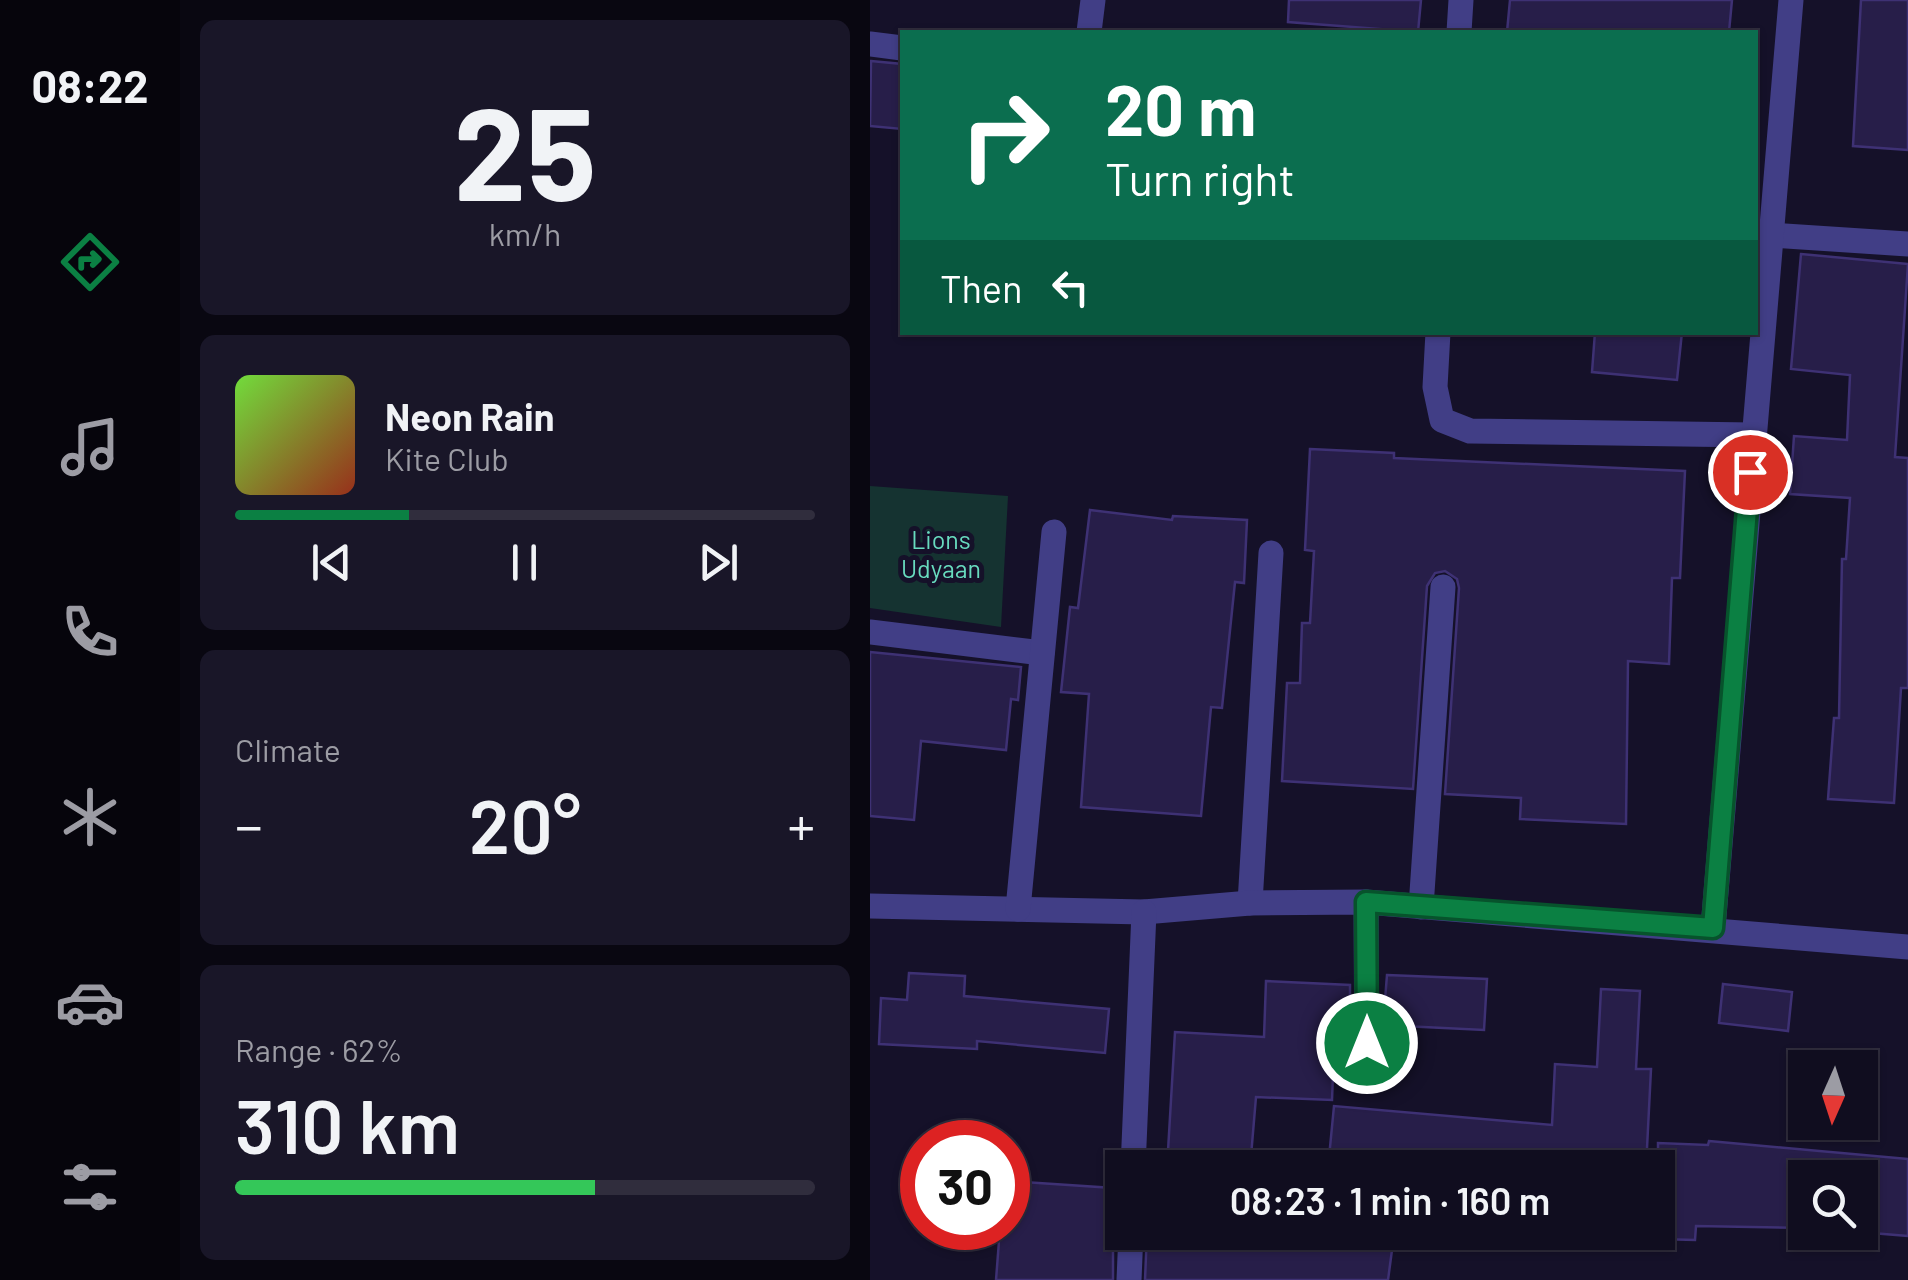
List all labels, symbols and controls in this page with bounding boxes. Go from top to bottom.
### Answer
text: 08:22 [32,58,148,112]
text: 20 m [1105,66,1257,150]
icon: right [940,70,1070,200]
text: 25 [454,71,596,227]
text: Turn right [1105,151,1295,205]
text: km/h [489,214,561,252]
icon: directions [55,227,125,297]
icon: left [1043,260,1098,315]
text: Then [940,265,1023,311]
text: Neon Rain [385,393,554,439]
icon: music [55,412,125,482]
pin [1708,430,1793,515]
text: Kite Club [385,439,509,477]
icon: arrive [1723,445,1778,500]
park label: Lions Udyaan [901,524,981,583]
icon: previous [304,535,359,590]
icon: pause [497,535,552,590]
icon: next [691,535,746,590]
icon: phone [55,597,125,667]
text: Climate [235,730,341,768]
text: 20° [469,779,581,869]
icon: climate [55,782,125,852]
text: − [235,791,263,857]
text: + [787,791,815,857]
icon: car [55,967,125,1037]
position arrow [1315,991,1419,1095]
text: Range · 62% [235,1030,403,1068]
north arrow [1788,1050,1878,1140]
map controls [1788,1050,1878,1250]
text: 310 km [235,1079,460,1169]
speed limit sign: 30 [900,1120,1030,1250]
icon: filters [55,1152,125,1222]
button: search [1788,1160,1878,1250]
text: 08:23 · 1 min · 160 m [1230,1177,1550,1223]

